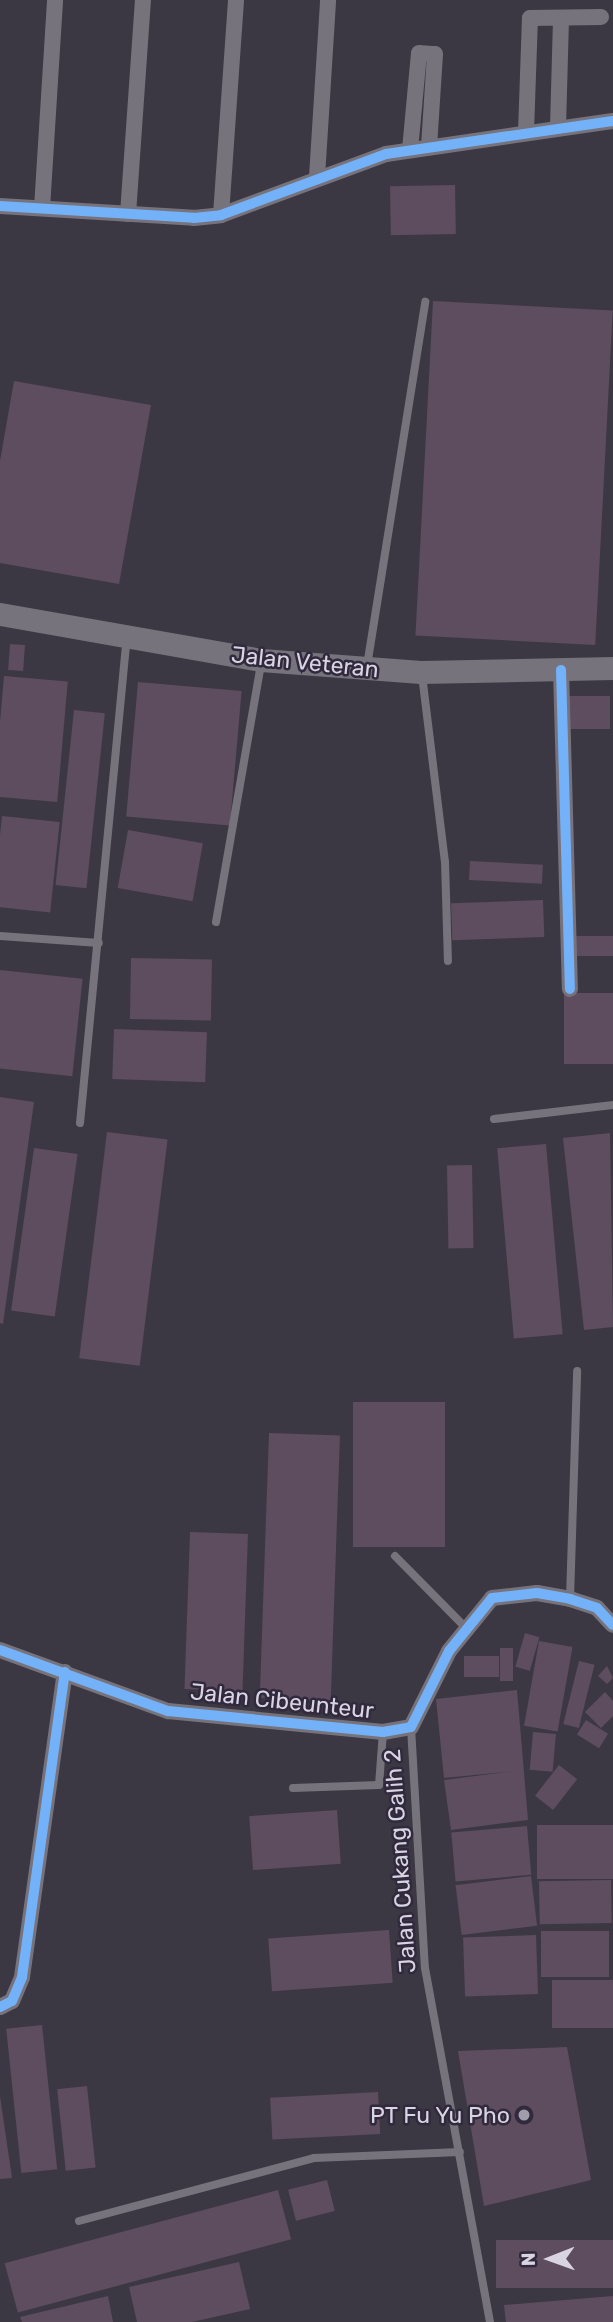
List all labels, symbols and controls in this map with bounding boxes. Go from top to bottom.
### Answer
street label: Jalan Veteran [230,640,380,684]
street label: Jalan Cibeunteur [189,1678,375,1724]
street label: Jalan Cukang Galih 2 [378,1748,422,1974]
place label: PT Fu Yu Pho [369,2101,510,2129]
marker: PT Fu Yu Pho [516,2107,532,2123]
north arrow [515,2224,585,2294]
text: N [517,2252,540,2266]

